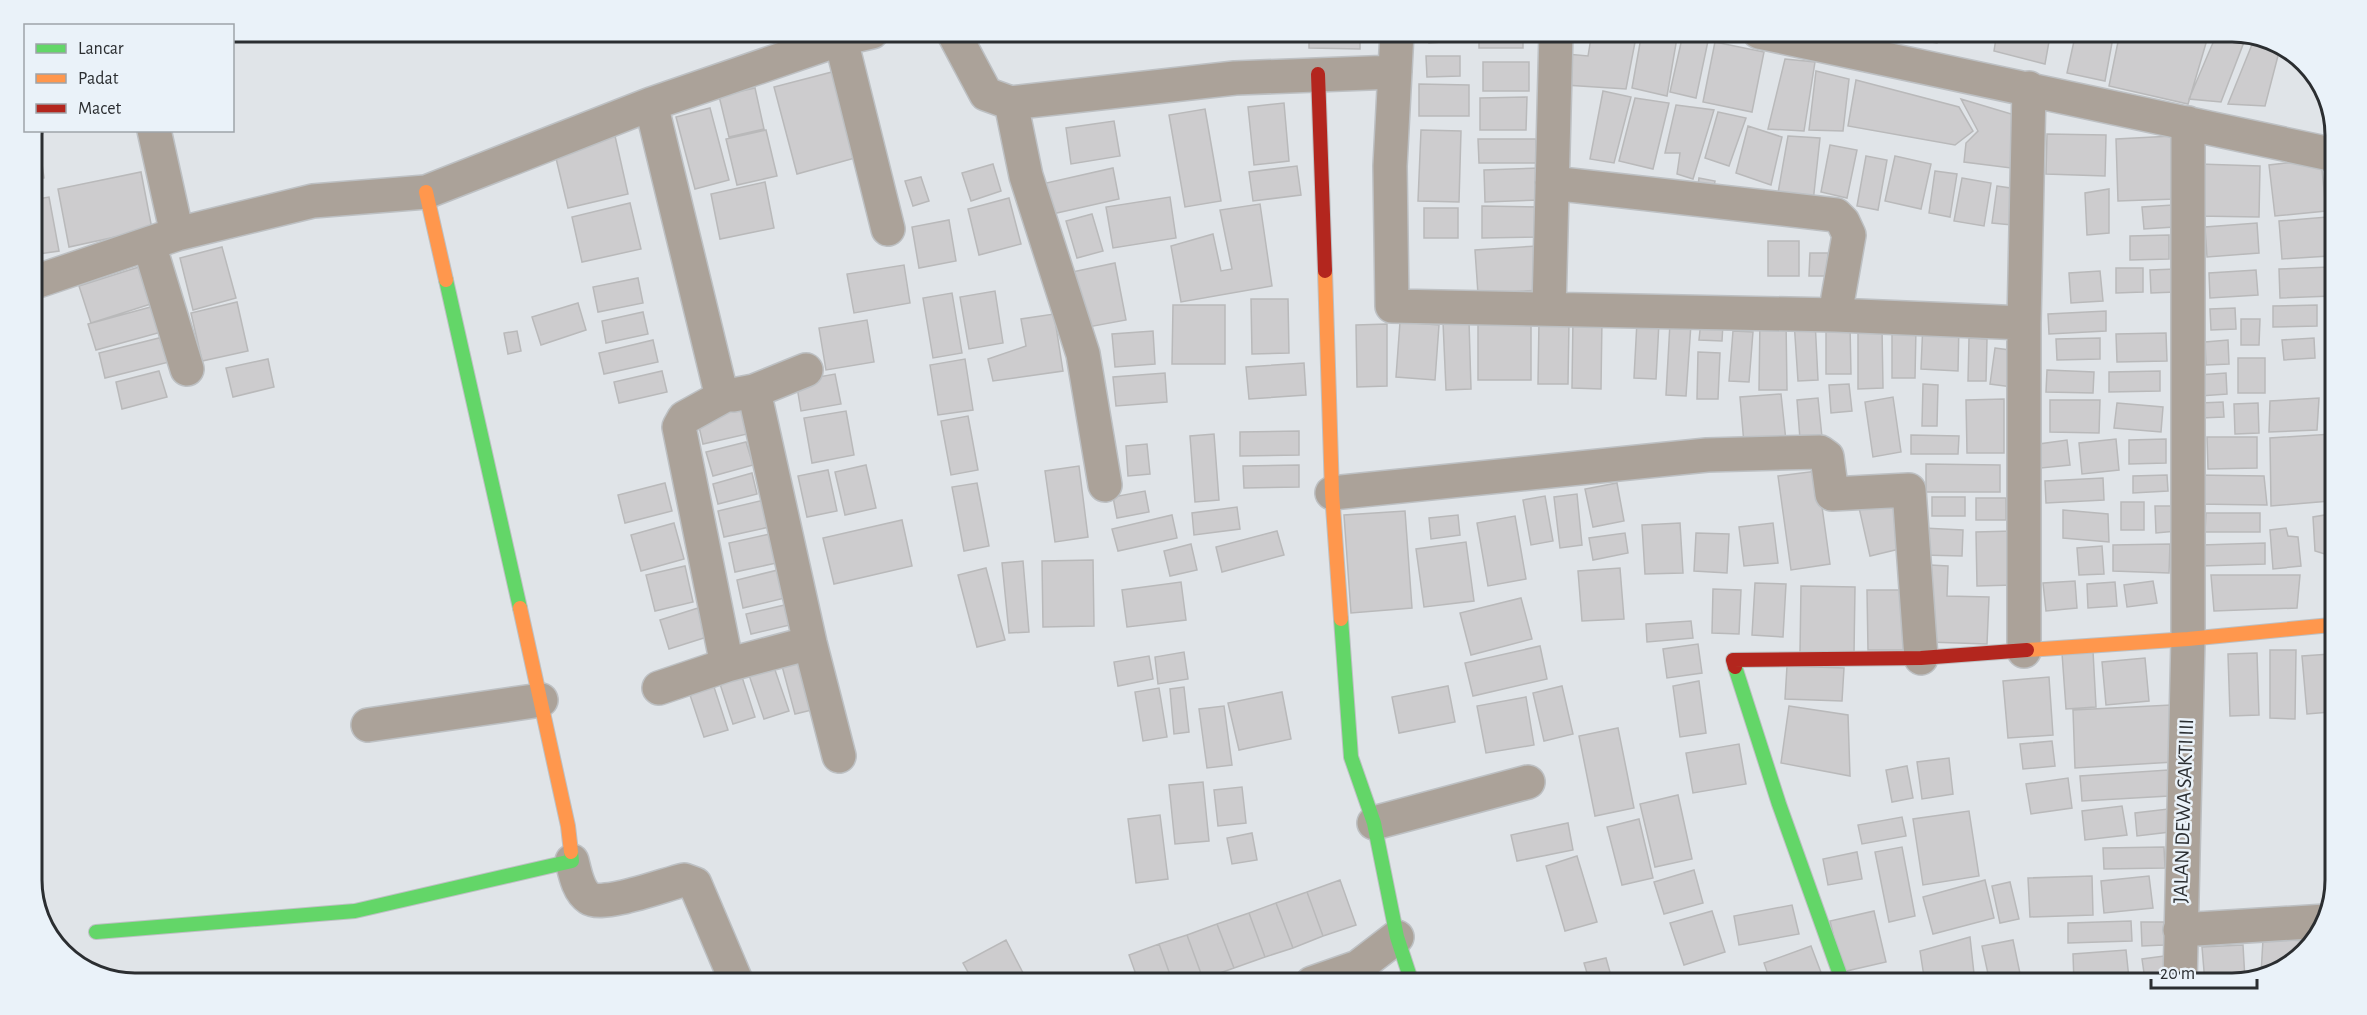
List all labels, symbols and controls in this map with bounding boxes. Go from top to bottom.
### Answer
legend [24,24,234,132]
text: Lancar [78,40,124,58]
text: Padat [78,70,119,88]
text: Macet [78,100,122,118]
street label: JALAN DEWA SAKTI III [2170,718,2197,904]
scale bar [2151,952,2258,990]
text: 20 m [2160,965,2195,983]

